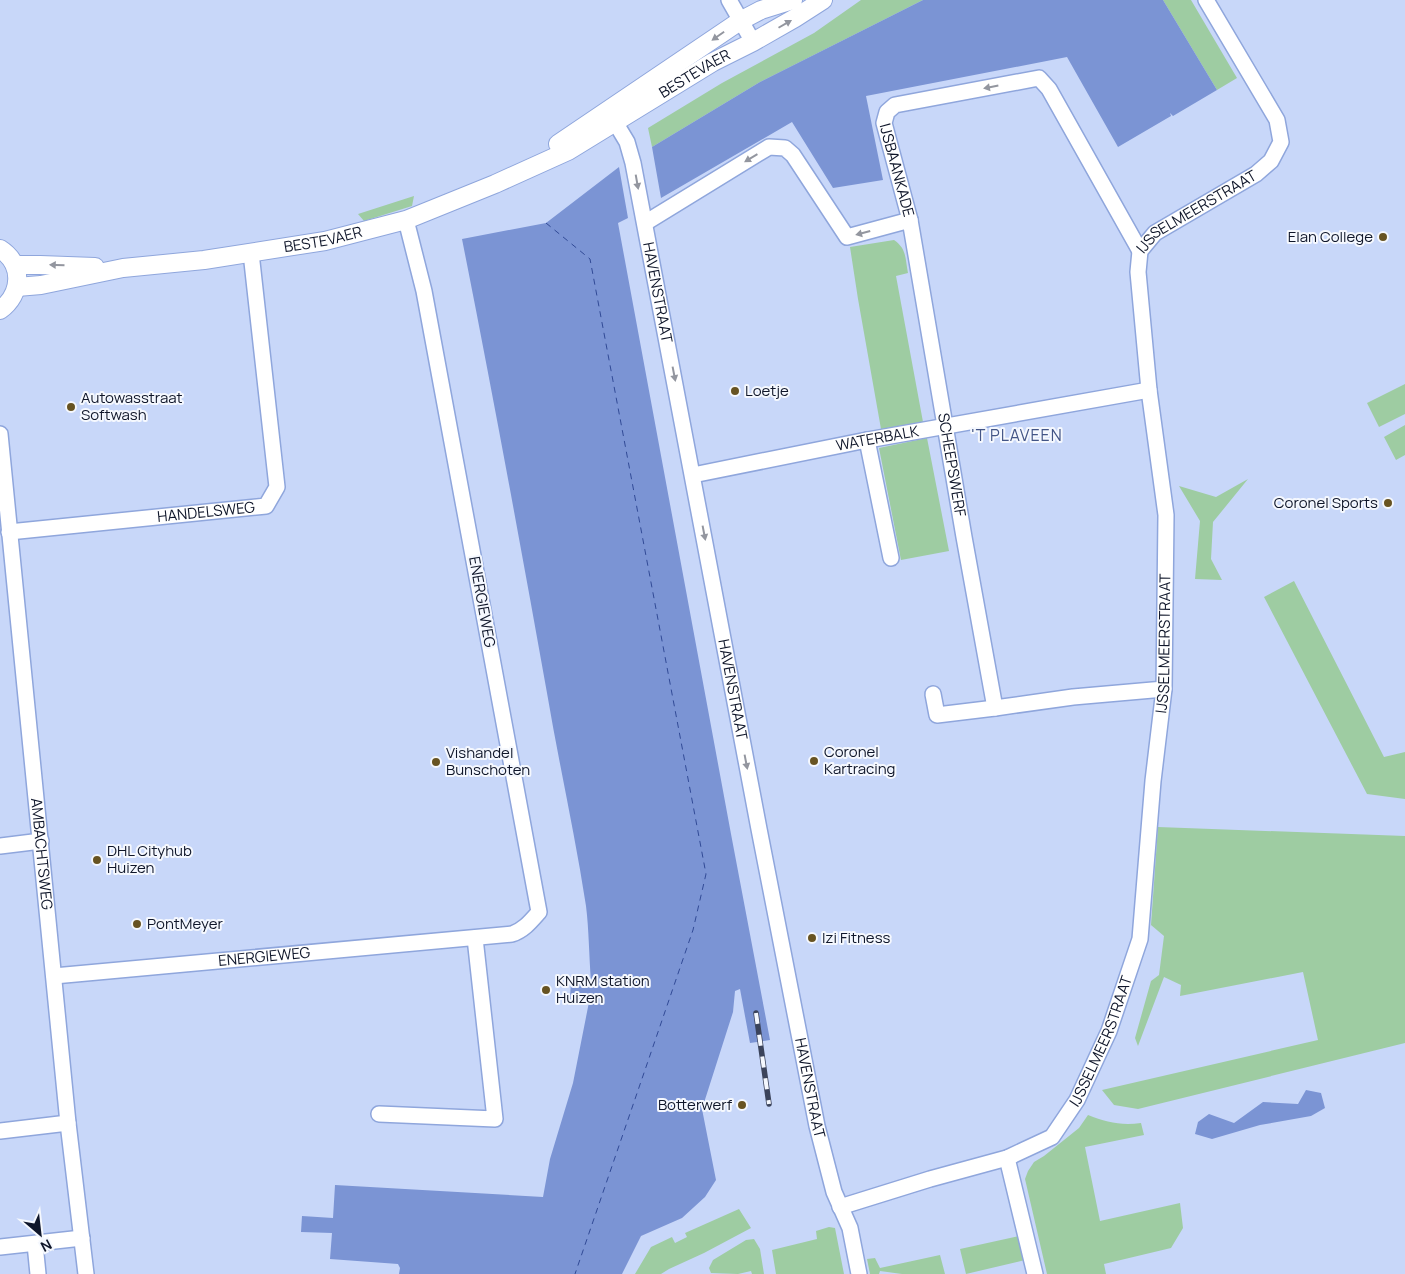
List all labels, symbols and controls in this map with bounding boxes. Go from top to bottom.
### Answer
one-way arrow [779,19,792,28]
one-way arrow [711,31,725,41]
street label: BESTEVAER [655,44,734,103]
one-way arrow [983,84,999,92]
street label: IJSBAANKADE [875,121,920,219]
one-way arrow [744,153,757,163]
street label: IJSSELMEERSTRAAT [1131,165,1260,258]
one-way arrow [633,174,641,190]
street label: BESTEVAER [282,221,364,257]
place label: Elan College [1288,226,1373,247]
one-way arrow [856,229,871,237]
marker: Elan College [1377,231,1389,243]
street label: HAVENSTRAAT [638,240,678,344]
one-way arrow [48,261,64,269]
one-way arrow [670,366,678,382]
place label: Loetje [745,380,789,401]
marker: Loetje [729,385,741,397]
place label: Autowasstraat Softwash [81,387,183,425]
marker: Autowasstraat Softwash [65,401,77,413]
street label: SCHEEPSWERF [933,411,971,519]
street label: WATERBALK [834,420,921,456]
district label: 'T PLAVEEN [971,424,1063,446]
place label: Coronel Sports [1274,492,1378,513]
street label: HANDELSWEG [156,496,256,527]
marker: Coronel Sports [1382,497,1394,509]
one-way arrow [700,526,708,542]
street label: ENERGIEWEG [464,555,501,650]
street label: IJSSELMEERSTRAAT [1150,574,1175,715]
street label: HAVENSTRAAT [713,637,753,741]
place label: Coronel Kartracing [824,741,895,779]
place label: Vishandel Bunschoten [446,742,530,780]
one-way arrow [743,754,751,770]
marker: Coronel Kartracing [808,755,820,767]
marker: Vishandel Bunschoten [430,756,442,768]
street label: AMBACHTSWEG [26,797,58,911]
place label: DHL Cityhub Huizen [107,840,192,878]
marker: DHL Cityhub Huizen [91,854,103,866]
place label: PontMeyer [147,913,223,934]
marker: PontMeyer [131,918,143,930]
place label: Izi Fitness [822,927,891,948]
marker: Izi Fitness [806,932,818,944]
street label: ENERGIEWEG [217,942,311,971]
place label: KNRM station Huizen [556,970,650,1008]
street label: IJSSELMEERSTRAAT [1064,973,1137,1111]
marker: KNRM station Huizen [540,984,552,996]
street label: HAVENSTRAAT [790,1036,831,1140]
place label: Botterwerf [658,1094,733,1115]
marker: Botterwerf [736,1099,748,1111]
north arrow [15,1209,65,1259]
text: N [37,1235,55,1257]

